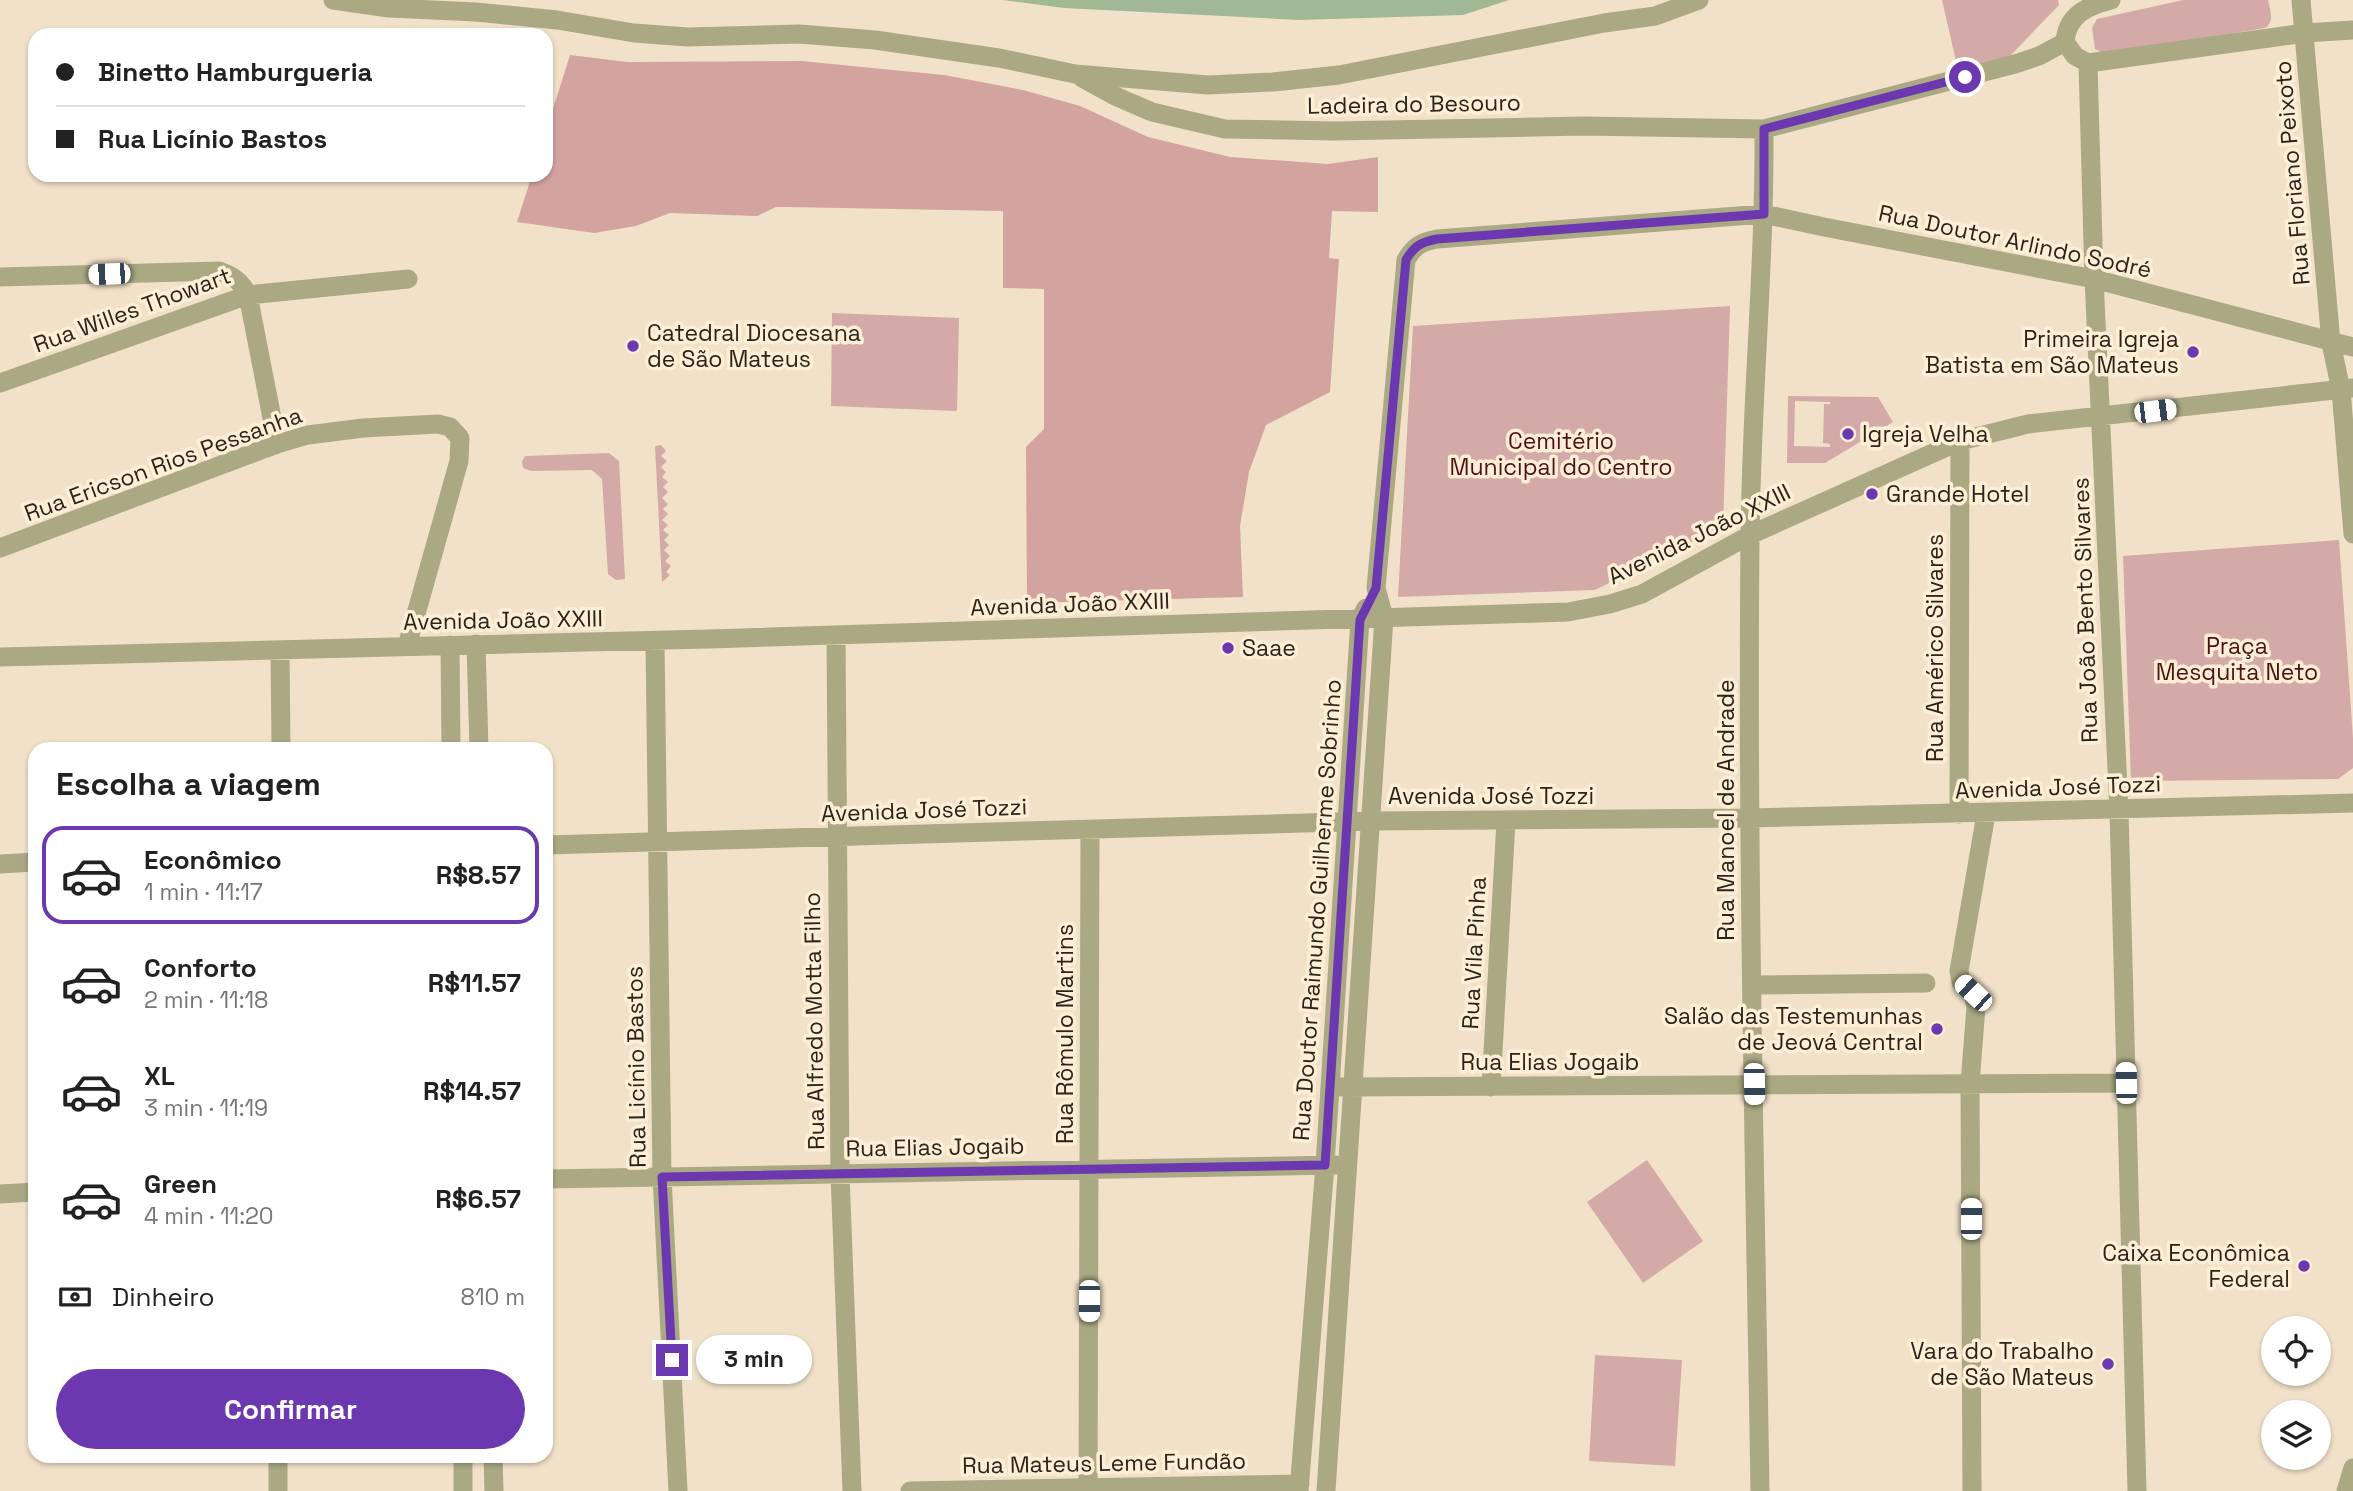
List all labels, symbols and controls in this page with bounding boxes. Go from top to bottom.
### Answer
text: Binetto Hamburgueria [98,55,373,89]
street label: Rua Floriano Peixoto [2267,59,2317,287]
route start [1949,61,1981,93]
street label: Ladeira do Besouro [1307,87,1521,121]
text: Rua Licínio Bastos [98,122,327,156]
street label: Rua Doutor Arlindo Sodré [1876,197,2154,285]
street label: Rua Willes Thowart [29,260,235,360]
car [88,263,131,285]
place label: Catedral Diocesana de São Mateus [647,318,861,374]
place label: Primeira Igreja Batista em São Mateus [1925,324,2179,380]
marker: Catedral Diocesana de São Mateus [625,338,641,354]
marker: Primeira Igreja Batista em São Mateus [2185,344,2201,360]
car [2133,398,2178,424]
street label: Rua Ericson Rios Pessanha [20,400,306,528]
place label: Igreja Velha [1862,419,1989,449]
park label: Cemitério Municipal do Centro [1450,426,1672,482]
marker: Igreja Velha [1840,426,1856,442]
street label: Avenida João XXIII [1603,477,1795,591]
street label: Rua João Bento Silvares [2065,477,2105,743]
place label: Grande Hotel [1886,479,2029,509]
marker: Grande Hotel [1864,486,1880,502]
street label: Rua Américo Silvares [1920,534,1950,762]
street label: Avenida João XXIII [970,586,1170,622]
street label: Avenida João XXIII [403,603,603,637]
park label: Praça Mesquita Neto [2156,631,2318,687]
place label: Saae [1242,633,1296,663]
marker: Saae [1220,640,1236,656]
street label: Rua Doutor Raimundo Guilherme Sobrinho [1286,678,1348,1142]
street label: Rua Manoel de Andrade [1711,679,1741,941]
text: Escolha a viagem [56,764,321,804]
street label: Avenida José Tozzi [1954,768,2162,806]
street label: Avenida José Tozzi [1388,781,1594,811]
street label: Avenida José Tozzi [820,791,1028,829]
text: Econômico [144,843,282,877]
icon: car [60,844,123,907]
text: R$8.57 [436,858,521,892]
street label: Rua Vila Pinha [1455,876,1493,1030]
text: 1 min · 11:17 [144,877,263,907]
street label: Rua Alfredo Motta Filho [797,892,831,1150]
street label: Rua Rômulo Martins [1050,924,1080,1144]
text: Conforto [144,951,257,985]
icon: car [60,952,123,1015]
text: R$11.57 [428,966,521,1000]
street label: Rua Licínio Bastos [619,966,653,1168]
car [1951,971,1996,1015]
text: 2 min · 11:18 [144,985,268,1015]
place label: Salão das Testemunhas de Jeová Central [1664,1001,1923,1057]
marker: Salão das Testemunhas de Jeová Central [1929,1021,1945,1037]
street label: Rua Elias Jogaib [1461,1047,1639,1077]
text: XL [144,1059,175,1093]
icon: car [60,1060,123,1123]
car [2116,1062,2137,1104]
car [1744,1063,1765,1105]
text: R$14.57 [423,1074,521,1108]
text: 3 min · 11:19 [144,1093,268,1123]
street label: Rua Elias Jogaib [845,1130,1025,1164]
text: Green [144,1167,217,1201]
icon: car [60,1168,123,1231]
text: R$6.57 [435,1182,521,1216]
car [1961,1198,1982,1240]
text: 4 min · 11:20 [144,1201,274,1231]
place label: Caixa Econômica Federal [2102,1238,2290,1294]
marker: Caixa Econômica Federal [2296,1258,2312,1274]
icon: cash [56,1278,94,1316]
text: Dinheiro [112,1280,215,1314]
car [1079,1280,1100,1322]
text: 810 m [461,1282,525,1312]
map controls [2261,1316,2331,1470]
button: locate [2261,1316,2331,1386]
callout: 3 min [696,1336,812,1384]
place label: Vara do Trabalho de São Mateus [1910,1336,2094,1392]
route end [656,1344,688,1376]
text: 3 min [724,1344,784,1374]
marker: Vara do Trabalho de São Mateus [2100,1356,2116,1372]
button: Confirmar [56,1369,525,1449]
button: layers [2261,1400,2331,1470]
street label: Rua Mateus Leme Fundão [962,1446,1246,1480]

